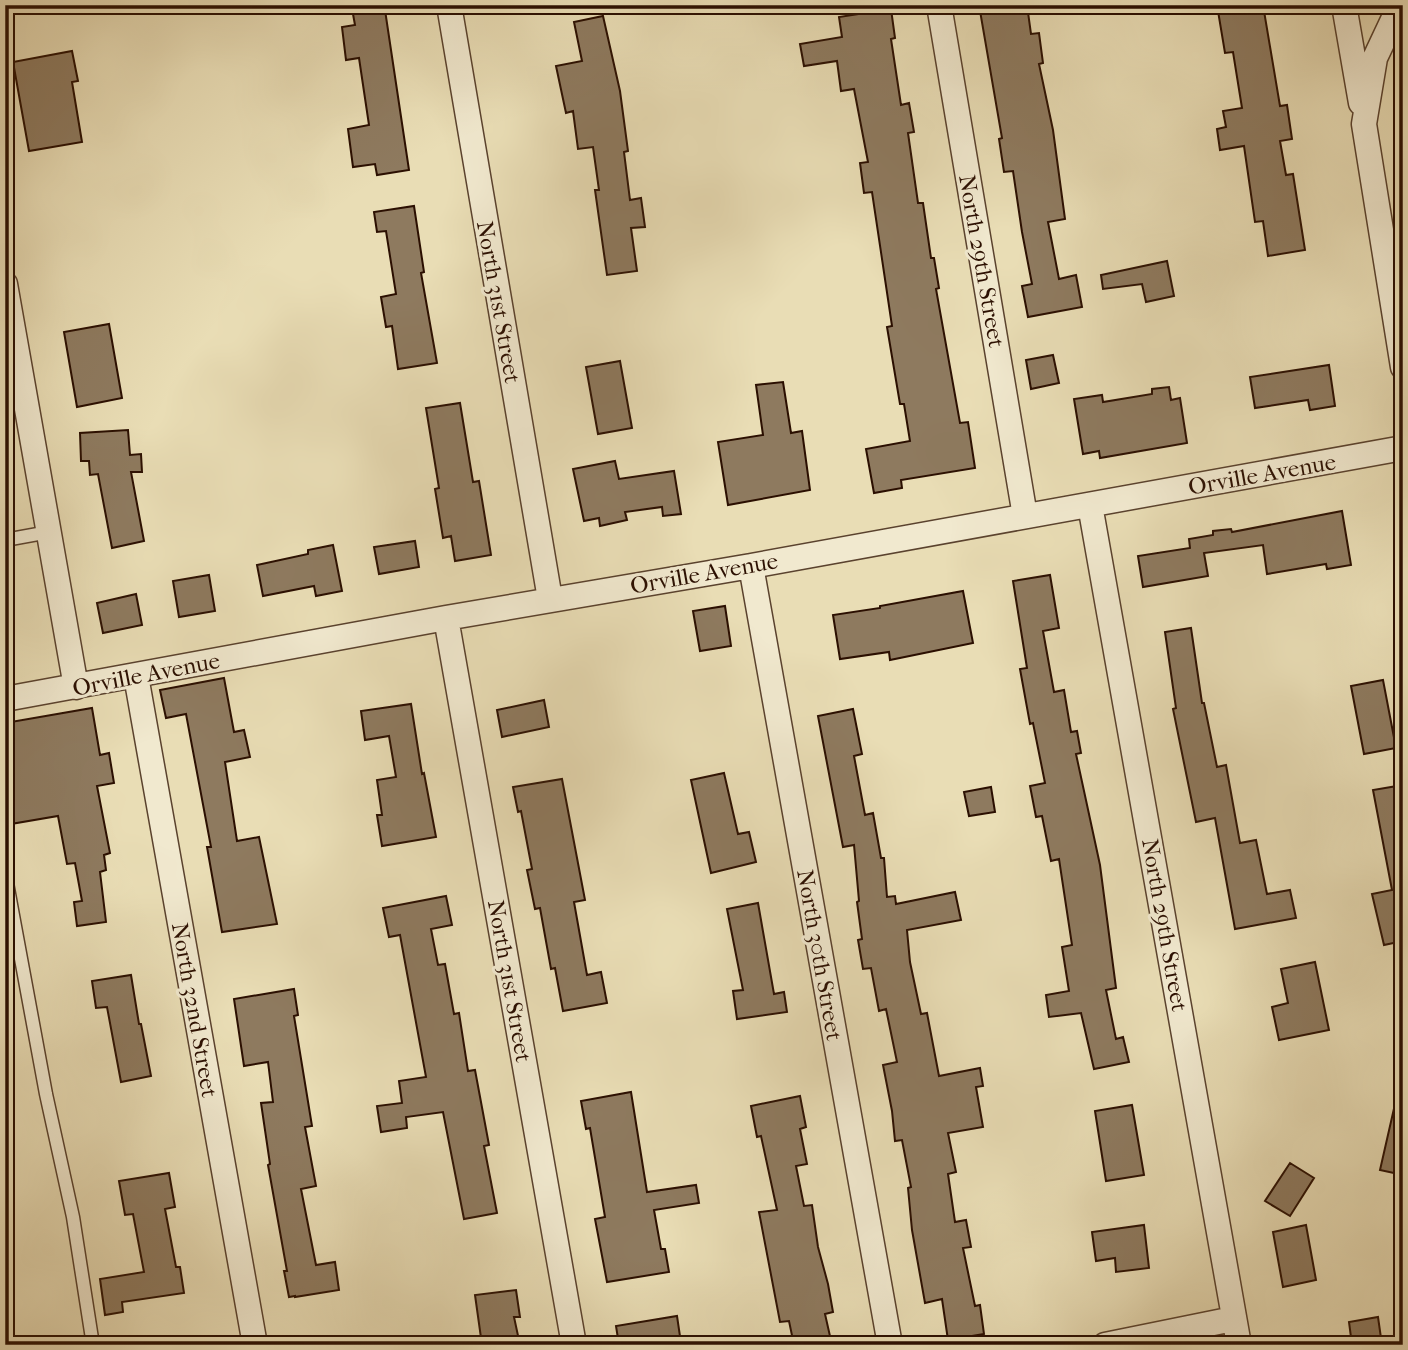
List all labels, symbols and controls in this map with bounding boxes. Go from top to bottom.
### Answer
street label: North 29th Street [953,173,1010,350]
street label: North 31st Street [471,219,526,385]
street label: Orville Avenue [1186,448,1338,501]
street label: Orville Avenue [628,547,780,600]
street label: Orville Avenue [70,647,222,702]
street label: North 29th Street [1136,837,1193,1014]
street label: North 30th Street [791,867,848,1043]
street label: North 31st Street [482,898,537,1064]
street label: North 32nd Street [166,921,223,1100]

